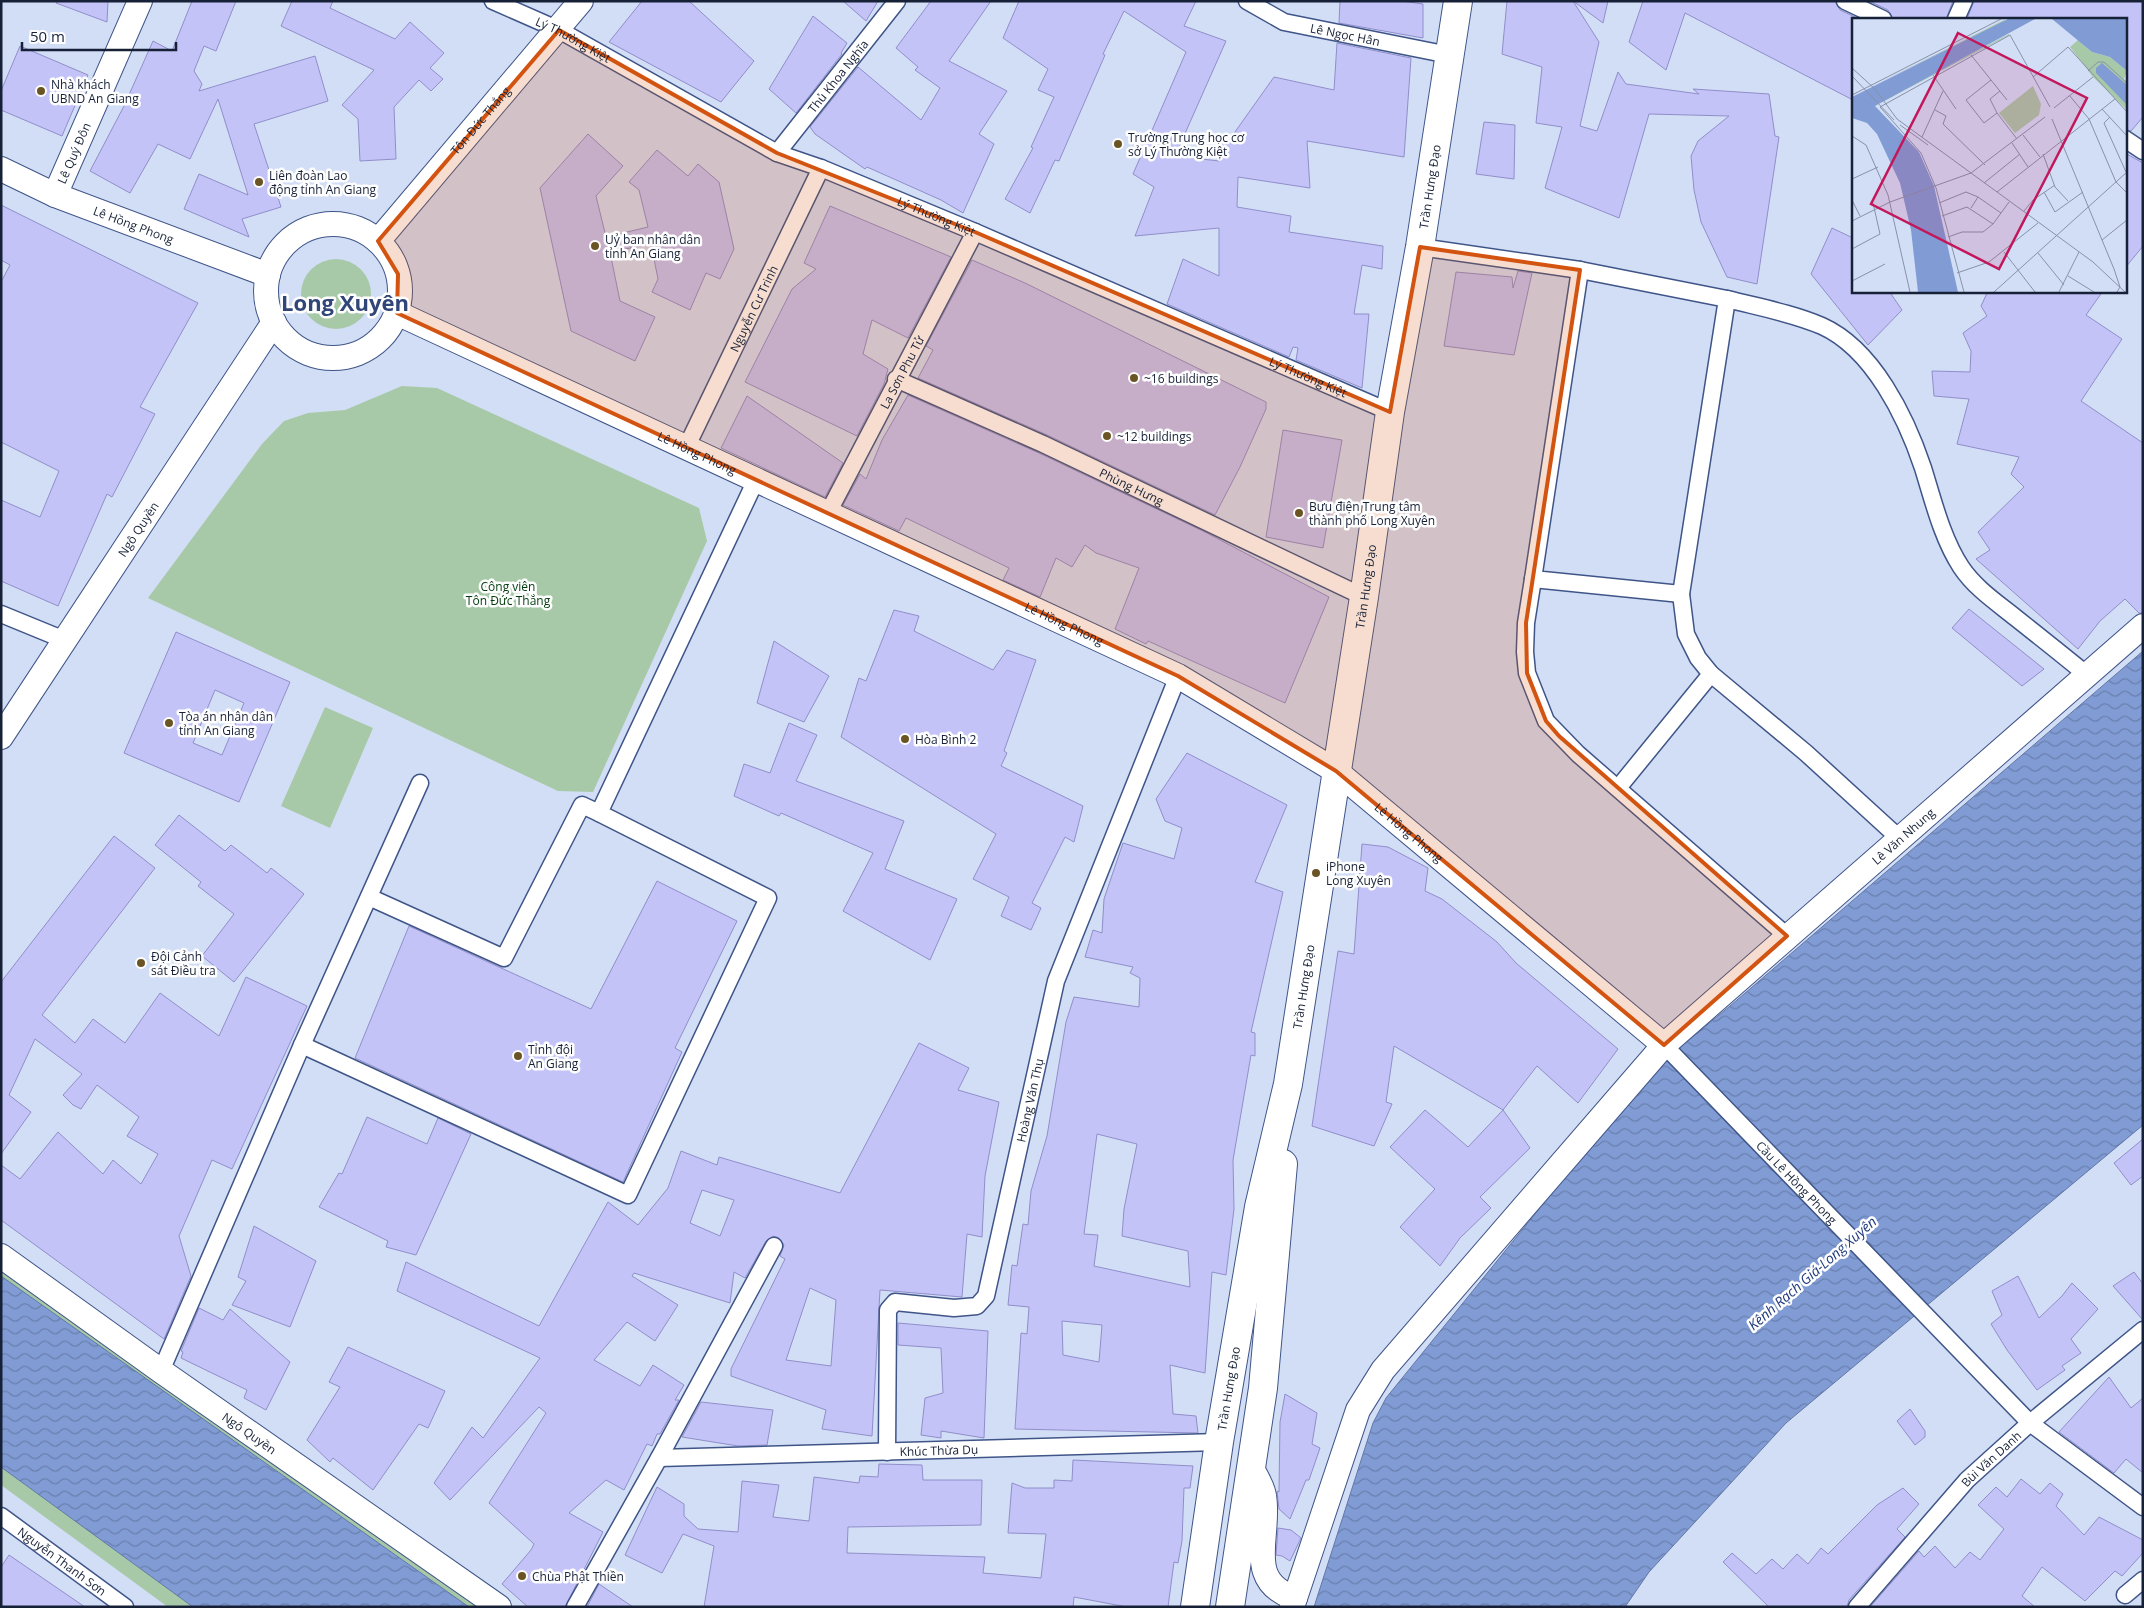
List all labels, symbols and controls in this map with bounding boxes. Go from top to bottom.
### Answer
street label: Lý Thường Kiệt [533,12,614,66]
inset map [1852,18,2126,292]
street label: Lê Ngọc Hân [1309,19,1382,50]
scale bar [22,20,176,52]
text: 50 m [30,26,65,46]
street label: Thủ Khoa Nghĩa [804,36,872,116]
place label: Nhà khách UBND An Giang [51,76,139,107]
street label: Tôn Đức Thắng [446,82,514,158]
marker: Nhà khách UBND An Giang [35,85,47,97]
street label: Lê Quý Đôn [53,120,94,186]
place label: Trường Trung học cơ sở Lý Thường Kiệt [1128,129,1245,160]
marker: Trường Trung học cơ sở Lý Thường Kiệt [1112,138,1124,150]
street label: Trần Hưng Đạo [1414,143,1444,230]
place label: Liên đoàn Lao động tỉnh An Giang [269,167,377,198]
marker: Liên đoàn Lao động tỉnh An Giang [253,176,265,188]
street label: Lý Thường Kiệt [895,192,978,240]
street label: Lê Hồng Phong [91,202,177,248]
place label: Uỷ ban nhân dân tỉnh An Giang [605,231,701,262]
marker: Uỷ ban nhân dân tỉnh An Giang [589,240,601,252]
street label: Nguyễn Cư Trinh [725,262,781,354]
district label: Long Xuyên [281,287,409,317]
street label: La Sơn Phu Tử [876,332,928,412]
street label: Lý Thường Kiệt [1267,352,1350,401]
place label: ~16 buildings [1144,370,1219,387]
marker: ~16 buildings [1128,372,1140,384]
street label: Lê Hồng Phong [655,427,740,478]
place label: ~12 buildings [1117,428,1192,445]
marker: ~12 buildings [1101,430,1113,442]
street label: Phùng Hưng [1097,464,1167,509]
street label: Ngô Quyền [114,498,162,560]
place label: Bưu điện Trung tâm thành phố Long Xuyên [1309,498,1435,529]
marker: Bưu điện Trung tâm thành phố Long Xuyên [1293,507,1305,519]
street label: Trần Hưng Đạo [1351,543,1380,630]
park label: Công viên Tôn Đức Thắng [466,578,551,609]
street label: Lê Hồng Phong [1022,598,1107,649]
place label: Tòa án nhân dân tỉnh An Giang [179,708,273,739]
marker: Tòa án nhân dân tỉnh An Giang [163,717,175,729]
place label: Hòa Bình 2 [915,731,976,748]
marker: Hòa Bình 2 [899,733,911,745]
street label: Lê Hồng Phong [1371,798,1448,866]
street label: Lê Văn Nhung [1868,804,1938,868]
place label: iPhone Long Xuyên [1326,858,1391,889]
marker: iPhone Long Xuyên [1310,867,1322,879]
street label: Trần Hưng Đạo [1288,943,1318,1030]
place label: Đội Cảnh sát Điều tra [151,948,216,979]
marker: Đội Cảnh sát Điều tra [135,957,147,969]
place label: Tỉnh đội An Giang [528,1041,579,1072]
marker: Tỉnh đội An Giang [512,1050,524,1062]
street label: Hoàng Văn Thụ [1012,1057,1047,1144]
street label: Cầu Lê Hồng Phong [1753,1137,1841,1228]
water label: Kênh Rạch Giá-Long Xuyên [1744,1212,1880,1334]
street label: Trần Hưng Đạo [1213,1345,1244,1432]
street label: Ngô Quyền [219,1408,280,1458]
street label: Bùi Văn Danh [1957,1427,2024,1490]
street label: Khúc Thừa Dụ [899,1440,978,1460]
street label: Nguyễn Thanh Sơn [15,1523,110,1599]
place label: Chùa Phật Thiền [532,1568,624,1585]
marker: Chùa Phật Thiền [516,1570,528,1582]

